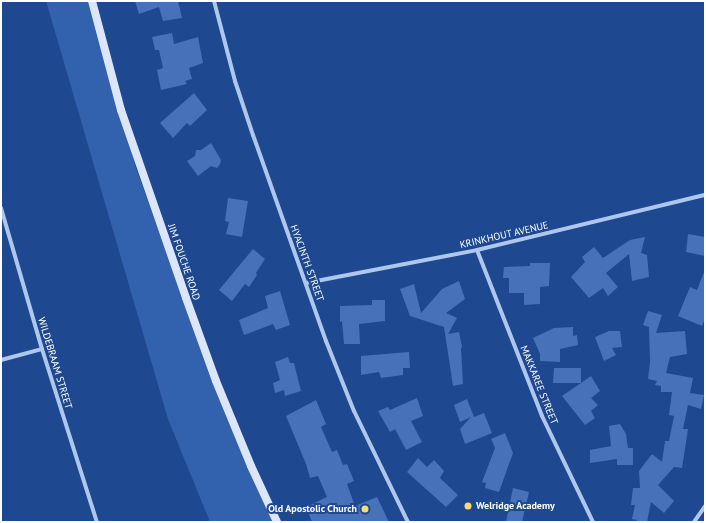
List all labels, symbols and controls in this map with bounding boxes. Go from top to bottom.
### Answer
street label: KRINKHOUT AVENUE [458,219,550,251]
street label: JIM FOUCHE ROAD [165,222,203,302]
street label: HYACINTH STREET [288,223,326,303]
street label: WILDEBRAAM STREET [35,316,75,410]
street label: MAKKAREE STREET [518,344,560,426]
place label: Welridge Academy [476,500,555,512]
marker: Welridge Academy [463,501,473,511]
place label: Old Apostolic Church [267,503,357,515]
marker: Old Apostolic Church [360,504,370,514]

